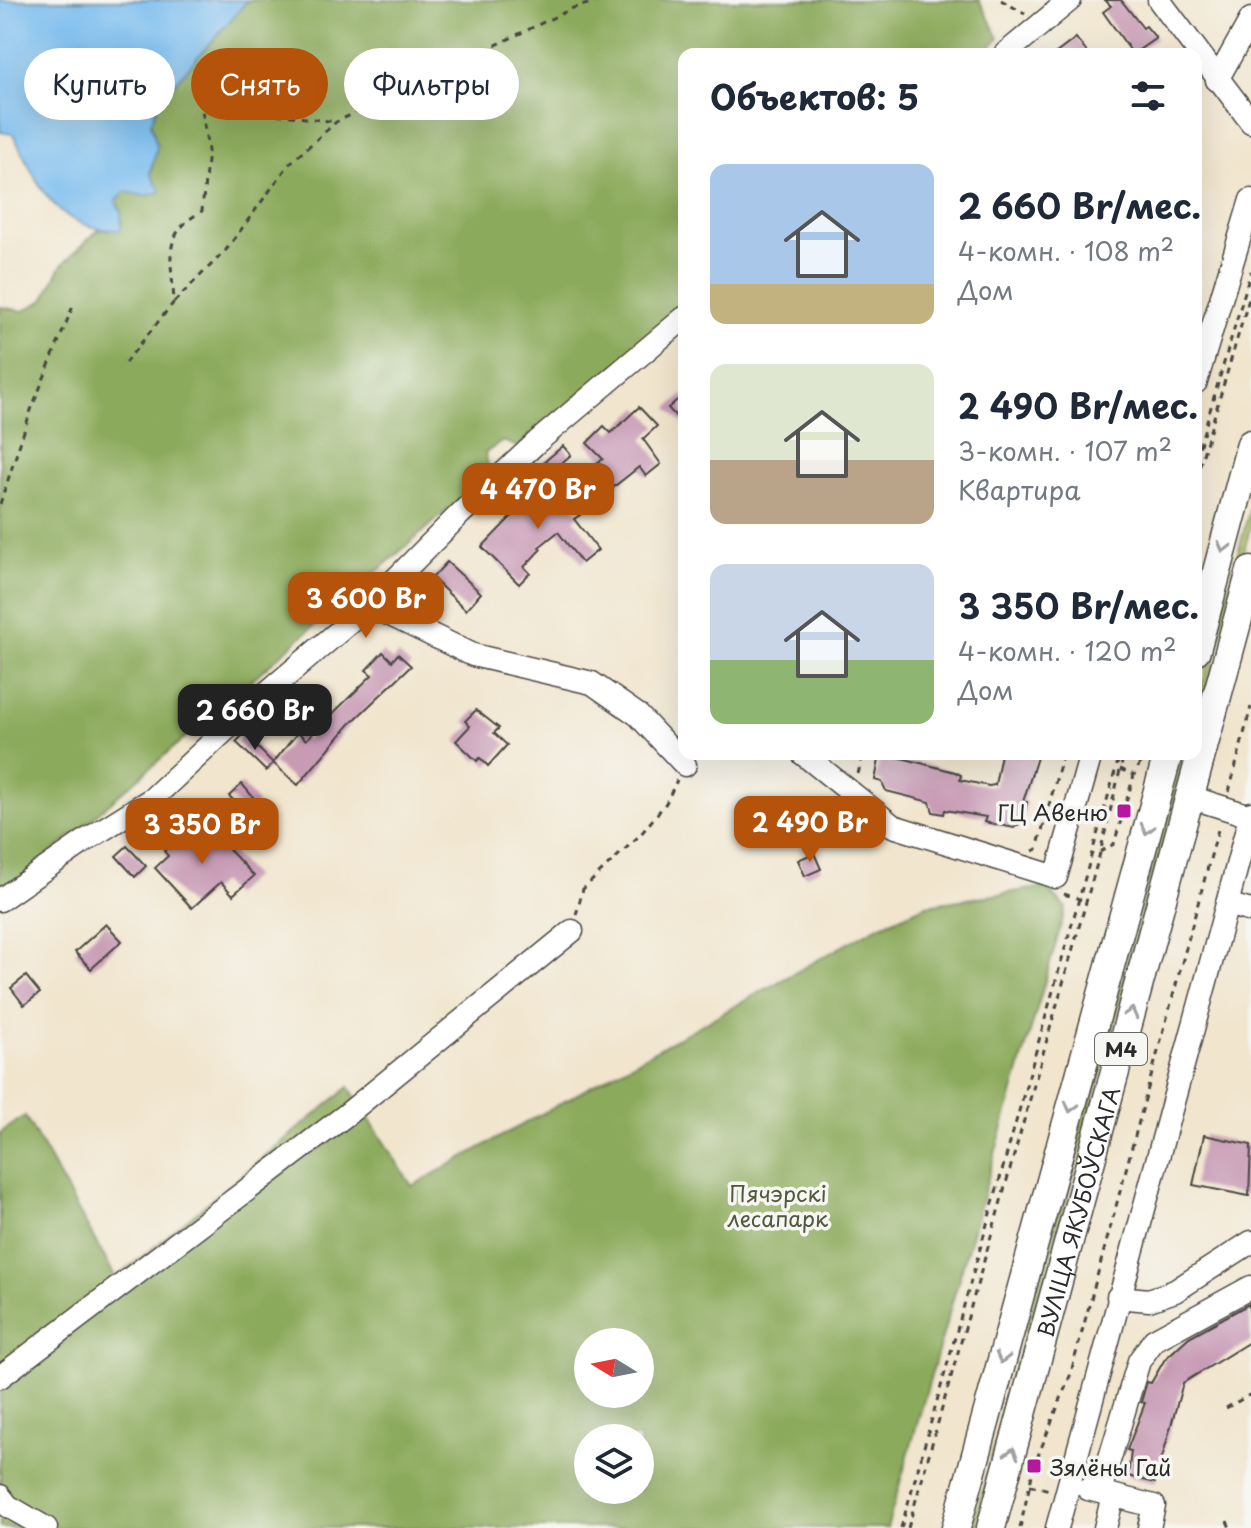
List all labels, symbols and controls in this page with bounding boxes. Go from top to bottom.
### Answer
chip: Купить [24,48,175,120]
chip: Снять [191,48,328,120]
chip: Фильтры [344,48,519,120]
text: Объектов: 5 [710,70,919,122]
icon: filters [1126,74,1170,118]
text: 2 660 Br/мес. [958,179,1201,231]
icon: home [774,196,870,292]
text: 4-комн. · 108 m² [958,231,1174,270]
text: Дом [958,270,1014,309]
text: 2 490 Br/мес. [958,379,1198,431]
icon: home [774,396,870,492]
text: 3-комн. · 107 m² [958,431,1172,470]
pin: 4 470 Br [455,463,621,531]
text: 4 470 Br [480,469,596,508]
text: Квартира [958,470,1081,509]
one-way arrow [1216,539,1233,553]
pin: 3 600 Br [283,572,449,640]
text: 3 600 Br [306,578,426,617]
text: 3 350 Br/мес. [958,579,1199,631]
icon: home [774,596,870,692]
text: 4-комн. · 120 m² [958,631,1177,670]
text: Дом [958,670,1014,709]
pin: 2 660 Br [172,684,338,752]
text: 2 660 Br [196,690,314,729]
place label: ГЦ Авеню [998,795,1108,828]
pin: 2 490 Br [727,796,893,864]
pin: 3 350 Br [119,798,285,866]
text: 2 490 Br [752,802,868,841]
marker: ГЦ Авеню [1115,802,1133,820]
text: 3 350 Br [144,804,260,843]
one-way arrow [1140,822,1157,836]
one-way arrow [1122,1006,1138,1020]
road number: М4 [1095,1033,1147,1065]
street label: ВУЛІЦА ЯКУБОЎСКАГА [1027,1083,1127,1340]
one-way arrow [1064,1099,1080,1113]
park label: Пячэрскі лесапарк [727,1176,829,1234]
north arrow [574,1328,654,1408]
map controls [574,1328,654,1504]
one-way arrow [995,1350,1012,1364]
button: layers [574,1424,654,1504]
one-way arrow [1002,1446,1019,1460]
place label: Зялёны Гай [1050,1450,1171,1483]
marker: Зялёны Гай [1025,1457,1043,1475]

